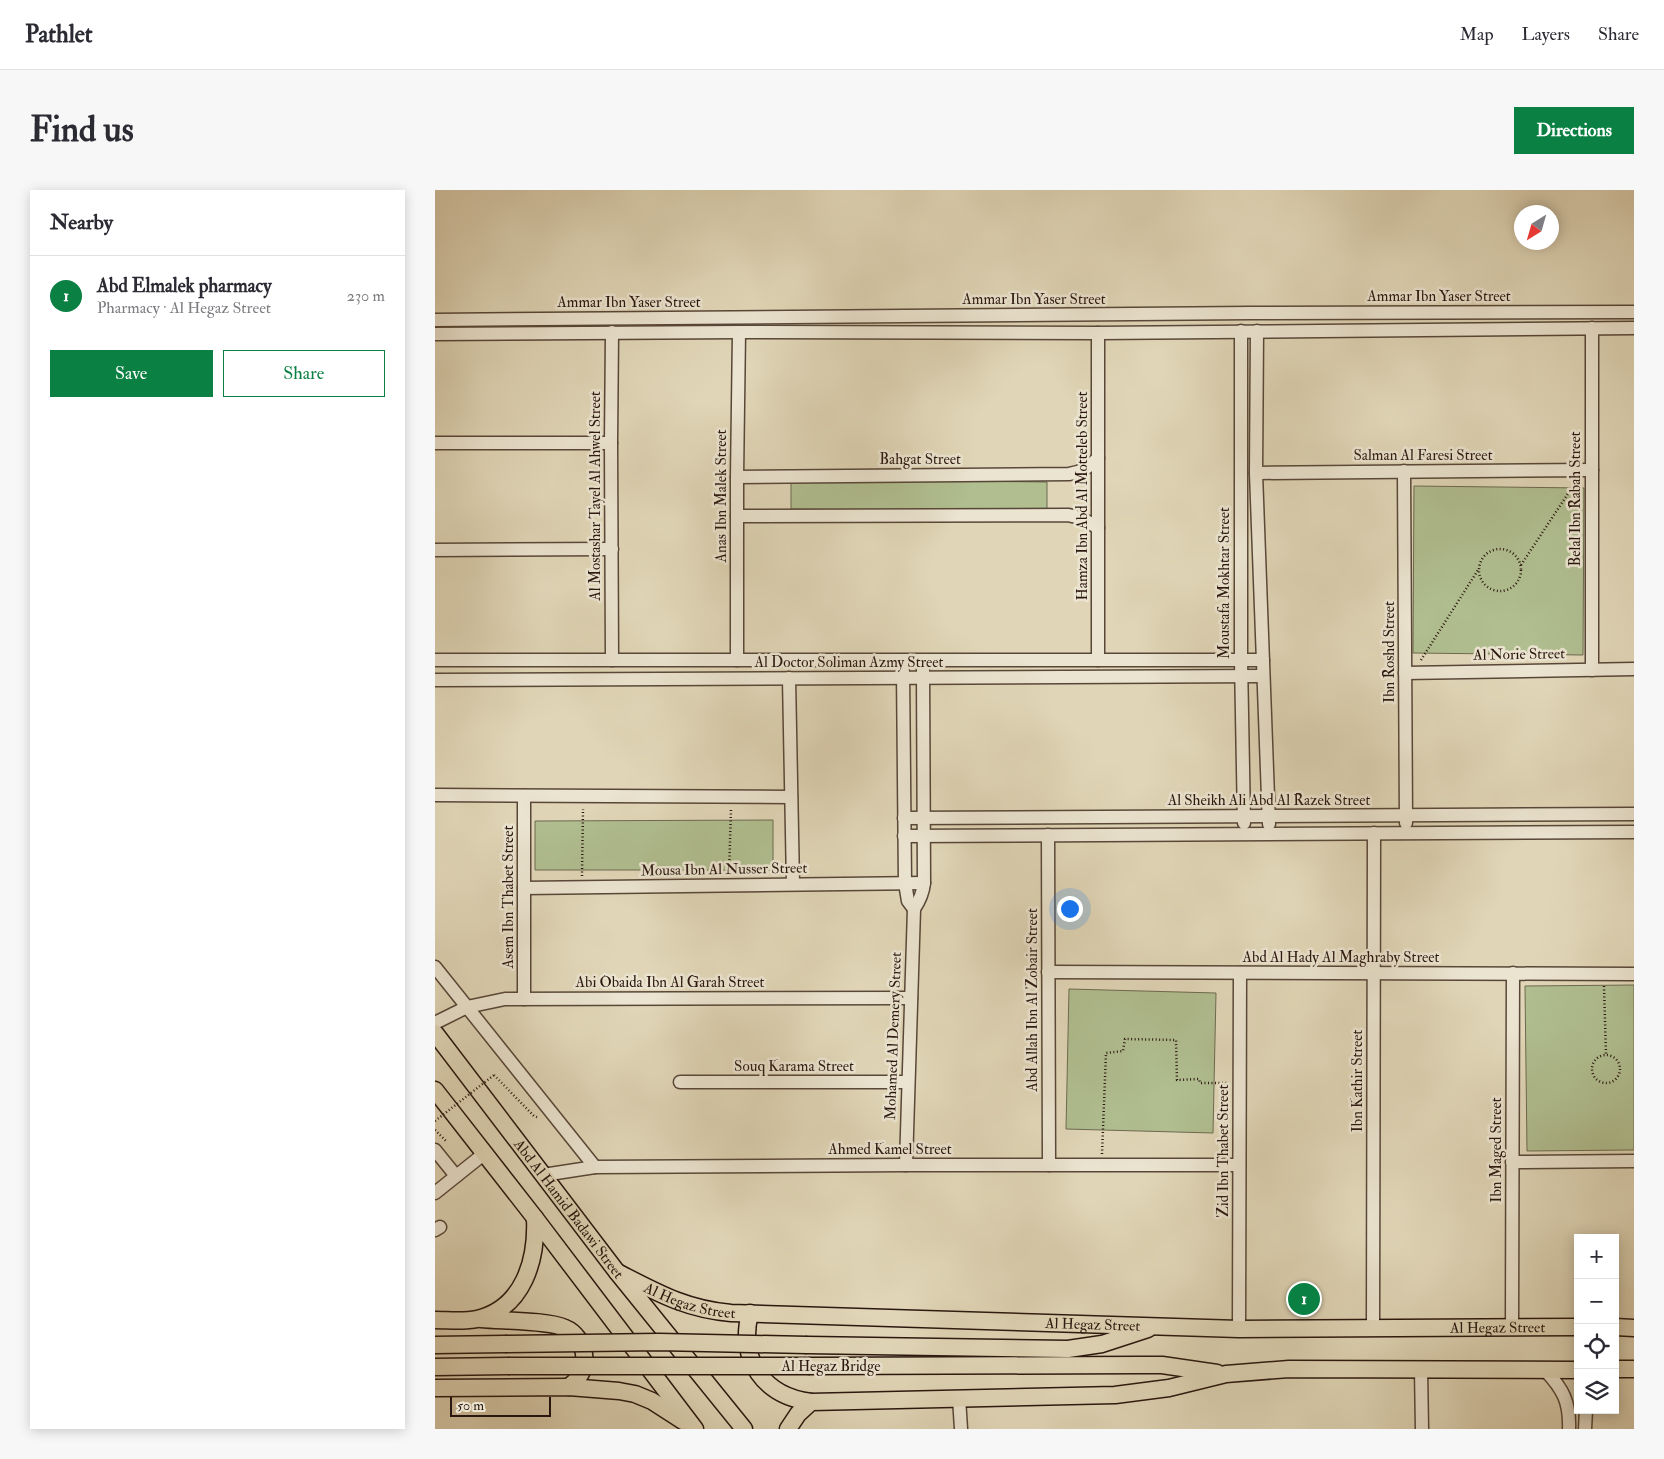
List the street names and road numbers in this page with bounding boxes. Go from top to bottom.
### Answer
street label: Ammar Ibn Yaser Street [1366,287,1511,306]
street label: Ammar Ibn Yaser Street [961,290,1106,309]
street label: Ammar Ibn Yaser Street [556,293,701,312]
street label: Al Mostashar Tayel Al Ahwel Street [586,391,605,602]
street label: Hamza Ibn Abd Al Motteleb Street [1073,391,1092,601]
street label: Anas Ibn Malek Street [712,429,731,564]
street label: Belal Ibn Rabah Street [1566,431,1585,567]
street label: Salman Al Faresi Street [1353,446,1493,465]
street label: Bahgat Street [879,450,961,469]
street label: Moustafa Mokhtar Street [1215,507,1234,659]
street label: Ibn Roshd Street [1380,601,1399,703]
street label: Al Norie Street [1472,644,1565,665]
street label: Al Doctor Soliman Azmy Street [754,653,944,672]
street label: Al Sheikh Ali Abd Al Razek Street [1167,791,1370,810]
street label: Asem Ibn Thabet Street [499,825,518,970]
street label: Mousa Ibn Al Nusser Street [640,859,808,880]
street label: Abd Allah Ibn Al Zobair Street [1023,908,1042,1093]
street label: Abd Al Hady Al Maghraby Street [1242,948,1440,967]
street label: Mohamed Al Demery Street [881,952,906,1120]
street label: Abi Obaida Ibn Al Garah Street [575,973,765,992]
street label: Ibn Kathir Street [1348,1030,1367,1132]
street label: Souq Karama Street [734,1057,854,1076]
street label: Zid Ibn Thabet Street [1214,1084,1233,1218]
street label: Ibn Maged Street [1487,1097,1506,1203]
street label: Abd Al Hamid Badawi Street [509,1135,628,1283]
street label: Ahmed Kamel Street [827,1140,952,1159]
street label: Al Hegaz Street [640,1278,736,1323]
street label: Al Hegaz Street [1044,1314,1141,1336]
street label: Al Hegaz Street [1449,1318,1545,1338]
street label: Al Hegaz Bridge [780,1357,881,1376]

